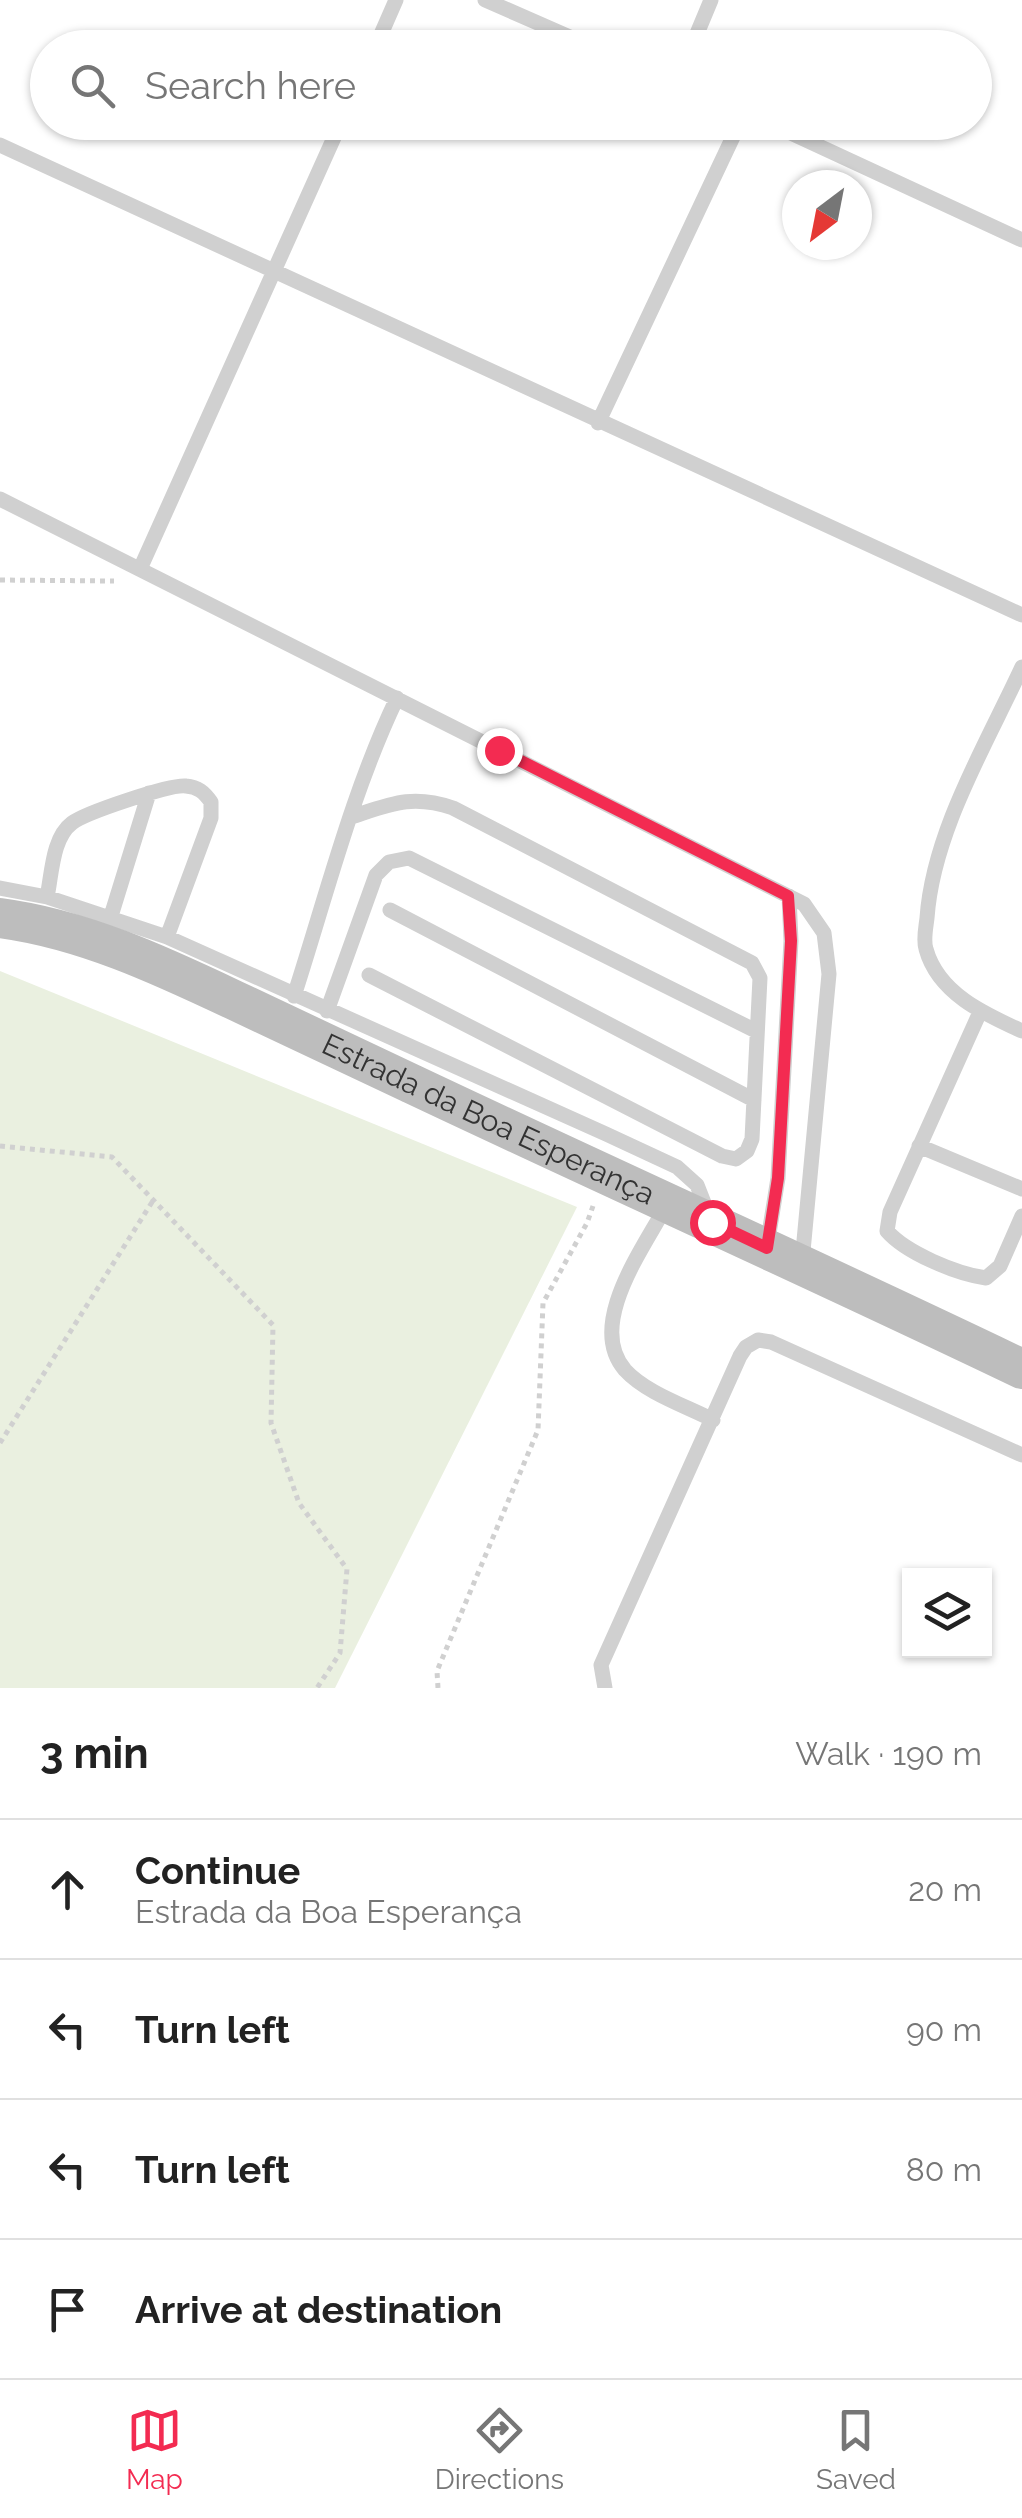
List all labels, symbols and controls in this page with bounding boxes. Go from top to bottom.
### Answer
search box [30,30,992,140]
icon: search [65,58,120,113]
text: Search here [145,63,356,108]
north arrow [782,170,872,260]
route end [477,728,523,774]
street label: Estrada da Boa Esperança [317,1026,660,1212]
route start [690,1200,736,1246]
map controls [902,1568,992,1658]
button: layers [902,1568,992,1658]
text: 3 min [40,1729,149,1778]
text: Walk · 190 m [795,1735,982,1772]
text: Continue [135,1848,300,1893]
icon: ahead [40,1862,95,1917]
text: 20 m [908,1871,982,1908]
text: Estrada da Boa Esperança [135,1893,522,1930]
icon: left [40,2002,95,2057]
text: Turn left [135,2007,290,2052]
text: 90 m [906,2011,982,2048]
icon: left [40,2142,95,2197]
text: Turn left [135,2147,290,2192]
text: 80 m [906,2151,982,2188]
icon: arrive [40,2282,95,2337]
text: Arrive at destination [135,2287,502,2332]
tab: Map [126,2403,183,2496]
tab: Directions [435,2403,564,2496]
tab: Saved [816,2403,896,2496]

